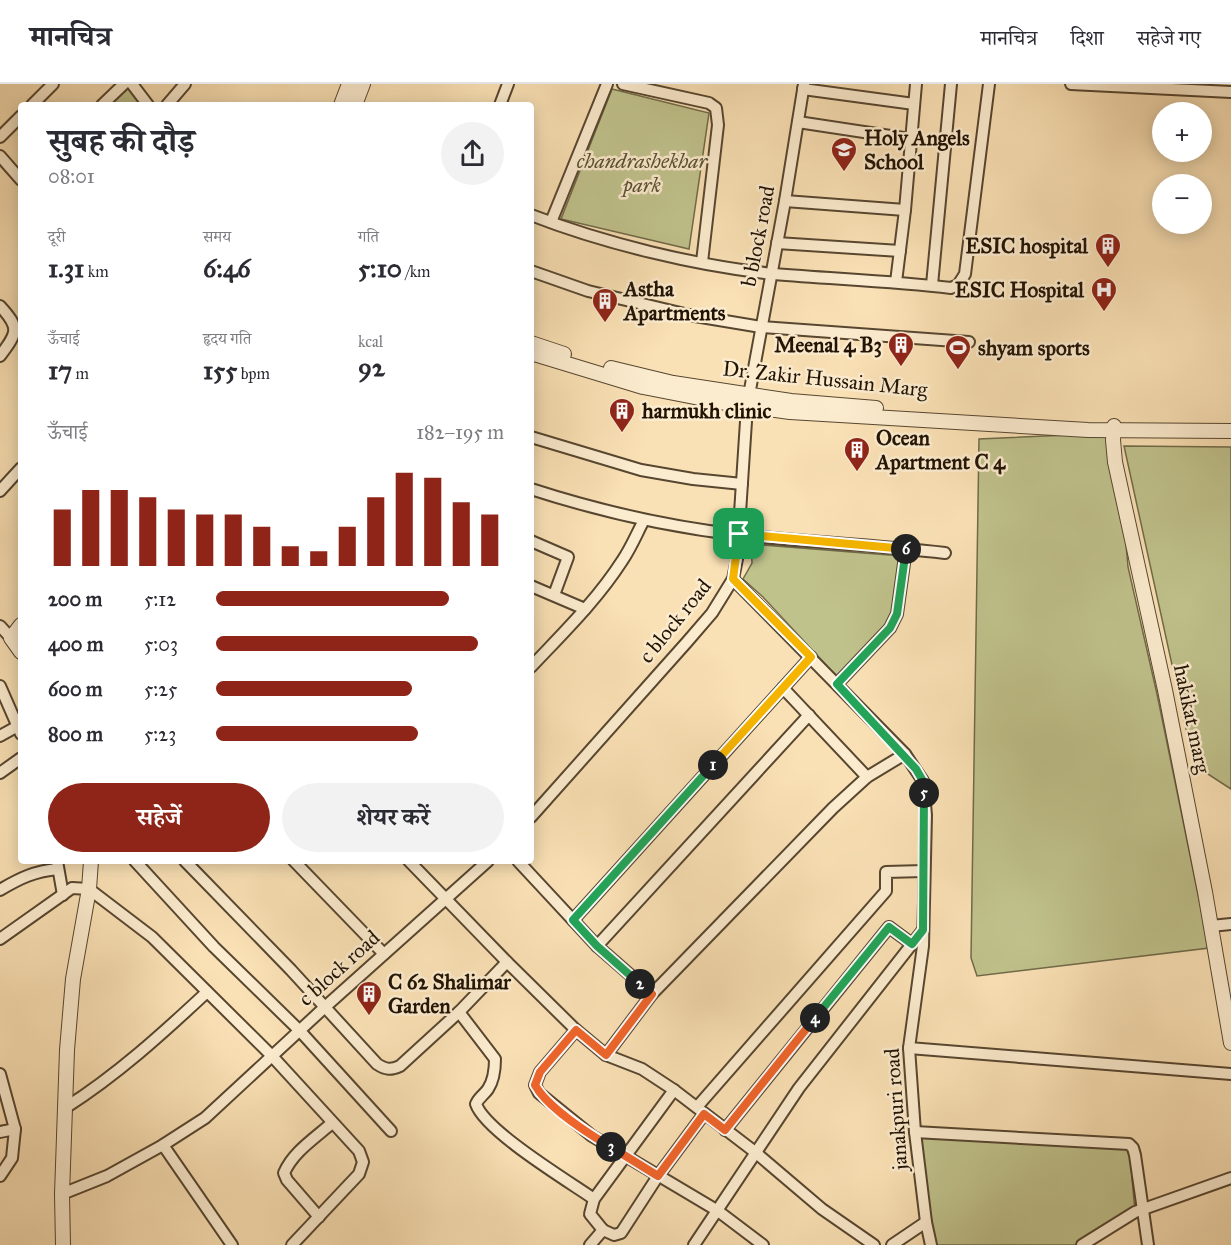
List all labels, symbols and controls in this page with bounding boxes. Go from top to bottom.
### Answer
text: मानचित्र [30,19,112,54]
text: मानचित्र [980,25,1037,51]
text: दिशा [1070,25,1104,51]
text: सहेजे गए [1137,25,1201,51]
map controls [1152,102,1212,234]
button: + [1152,102,1212,162]
text: सुबह की दौड़ [48,121,195,161]
button: share [441,122,504,185]
place label: Holy Angels School [864,125,970,175]
school or university icon: Holy Angels School [829,135,859,173]
park label: chandrashekhar park [577,148,708,198]
text: 08:01 [48,164,95,188]
button: − [1152,174,1212,234]
street label: b block road [735,183,781,289]
text: दूरी [48,227,65,246]
text: समय [203,227,231,246]
text: गति [358,227,379,246]
building icon: ESIC hospital [1093,231,1123,269]
place label: ESIC hospital [965,233,1089,259]
text: 1.31 [48,252,84,284]
text: 6:46 [203,252,251,284]
text: 5:10 [358,252,402,284]
text: km [84,262,109,281]
text: /km [402,262,431,281]
hospital icon: ESIC Hospital [1089,275,1119,313]
place label: Astha Apartments [622,276,726,326]
place label: ESIC Hospital [955,277,1085,303]
building icon: Astha Apartments [590,286,620,324]
text: ऊँचाई [48,329,80,348]
text: हृदय गति [203,329,251,348]
building icon: Meenal 4 B3 [886,330,916,368]
text: kcal [358,332,383,351]
place label: Meenal 4 B3 [774,332,882,358]
sports icon: shyam sports [943,333,973,371]
place label: shyam sports [978,335,1090,361]
text: 92 [358,351,385,383]
text: 17 [48,354,72,386]
text: 155 [203,354,237,386]
street label: Dr. Zakir Hussain Marg [721,355,929,403]
text: m [72,364,89,383]
text: bpm [237,364,270,383]
building icon: harmukh clinic [607,396,637,434]
place label: harmukh clinic [641,398,771,424]
text: ऊँचाई [48,420,87,444]
text: 182–195 m [416,420,504,444]
place label: Ocean Apartment C 4 [874,425,1006,475]
building icon: Ocean Apartment C 4 [842,435,872,473]
pin [713,508,764,559]
icon: arrive [722,517,755,550]
pin: 6 [891,534,921,564]
text: 6 [902,539,910,558]
street label: c block road [633,573,717,668]
text: 200 m [48,587,102,611]
text: 5:12 [144,587,176,611]
text: 400 m [48,632,104,656]
text: 5:03 [144,632,178,656]
street label: hakikat marg [1168,662,1216,776]
text: 600 m [48,677,103,701]
text: 5:25 [144,677,177,701]
text: 800 m [48,722,103,746]
text: 5:23 [144,722,176,746]
pin: 1 [698,750,728,780]
text: 1 [710,755,716,774]
pin: 5 [909,778,939,808]
button: सहेजें [48,783,270,852]
button: शेयर करें [282,783,504,852]
text: 5 [920,783,928,802]
street label: c block road [293,924,386,1011]
place label: C 62 Shalimar Garden [388,969,512,1019]
pin: 2 [625,969,655,999]
text: 2 [636,974,644,993]
building icon: C 62 Shalimar Garden [354,979,384,1017]
pin: 4 [800,1003,830,1033]
text: 4 [811,1008,819,1027]
street label: janakpuri road [879,1047,913,1174]
pin: 3 [596,1132,626,1162]
text: 3 [608,1137,614,1156]

